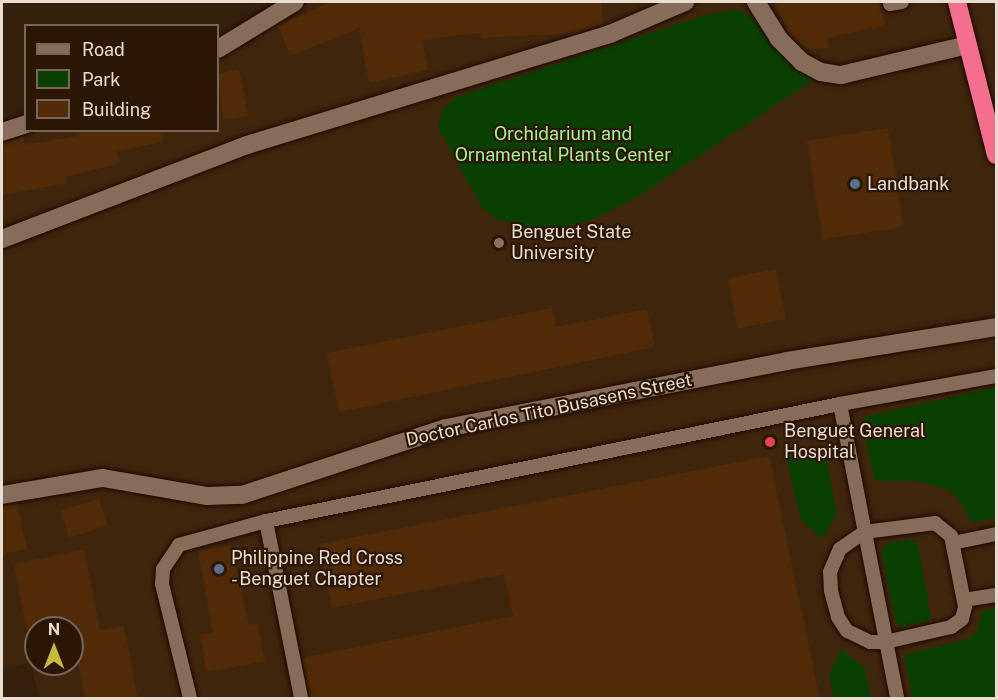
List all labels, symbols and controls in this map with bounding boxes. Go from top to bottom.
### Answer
legend [24,24,219,132]
text: Road [82,39,125,60]
text: Park [82,69,120,90]
text: Building [82,99,151,120]
park label: Orchidarium and Ornamental Plants Center [455,124,671,166]
place label: Landbank [867,173,949,195]
marker: Landbank [848,177,862,191]
place label: Benguet State University [511,222,631,264]
marker: Benguet State University [492,236,506,250]
street label: Doctor Carlos Tito Busasens Street [404,369,694,451]
place label: Benguet General Hospital [784,421,925,464]
marker: Benguet General Hospital [761,433,779,451]
place label: Philippine Red Cross - Benguet Chapter [231,548,403,590]
marker: Philippine Red Cross - Benguet Chapter [212,562,226,576]
north arrow [24,616,84,676]
text: N [48,620,60,639]

